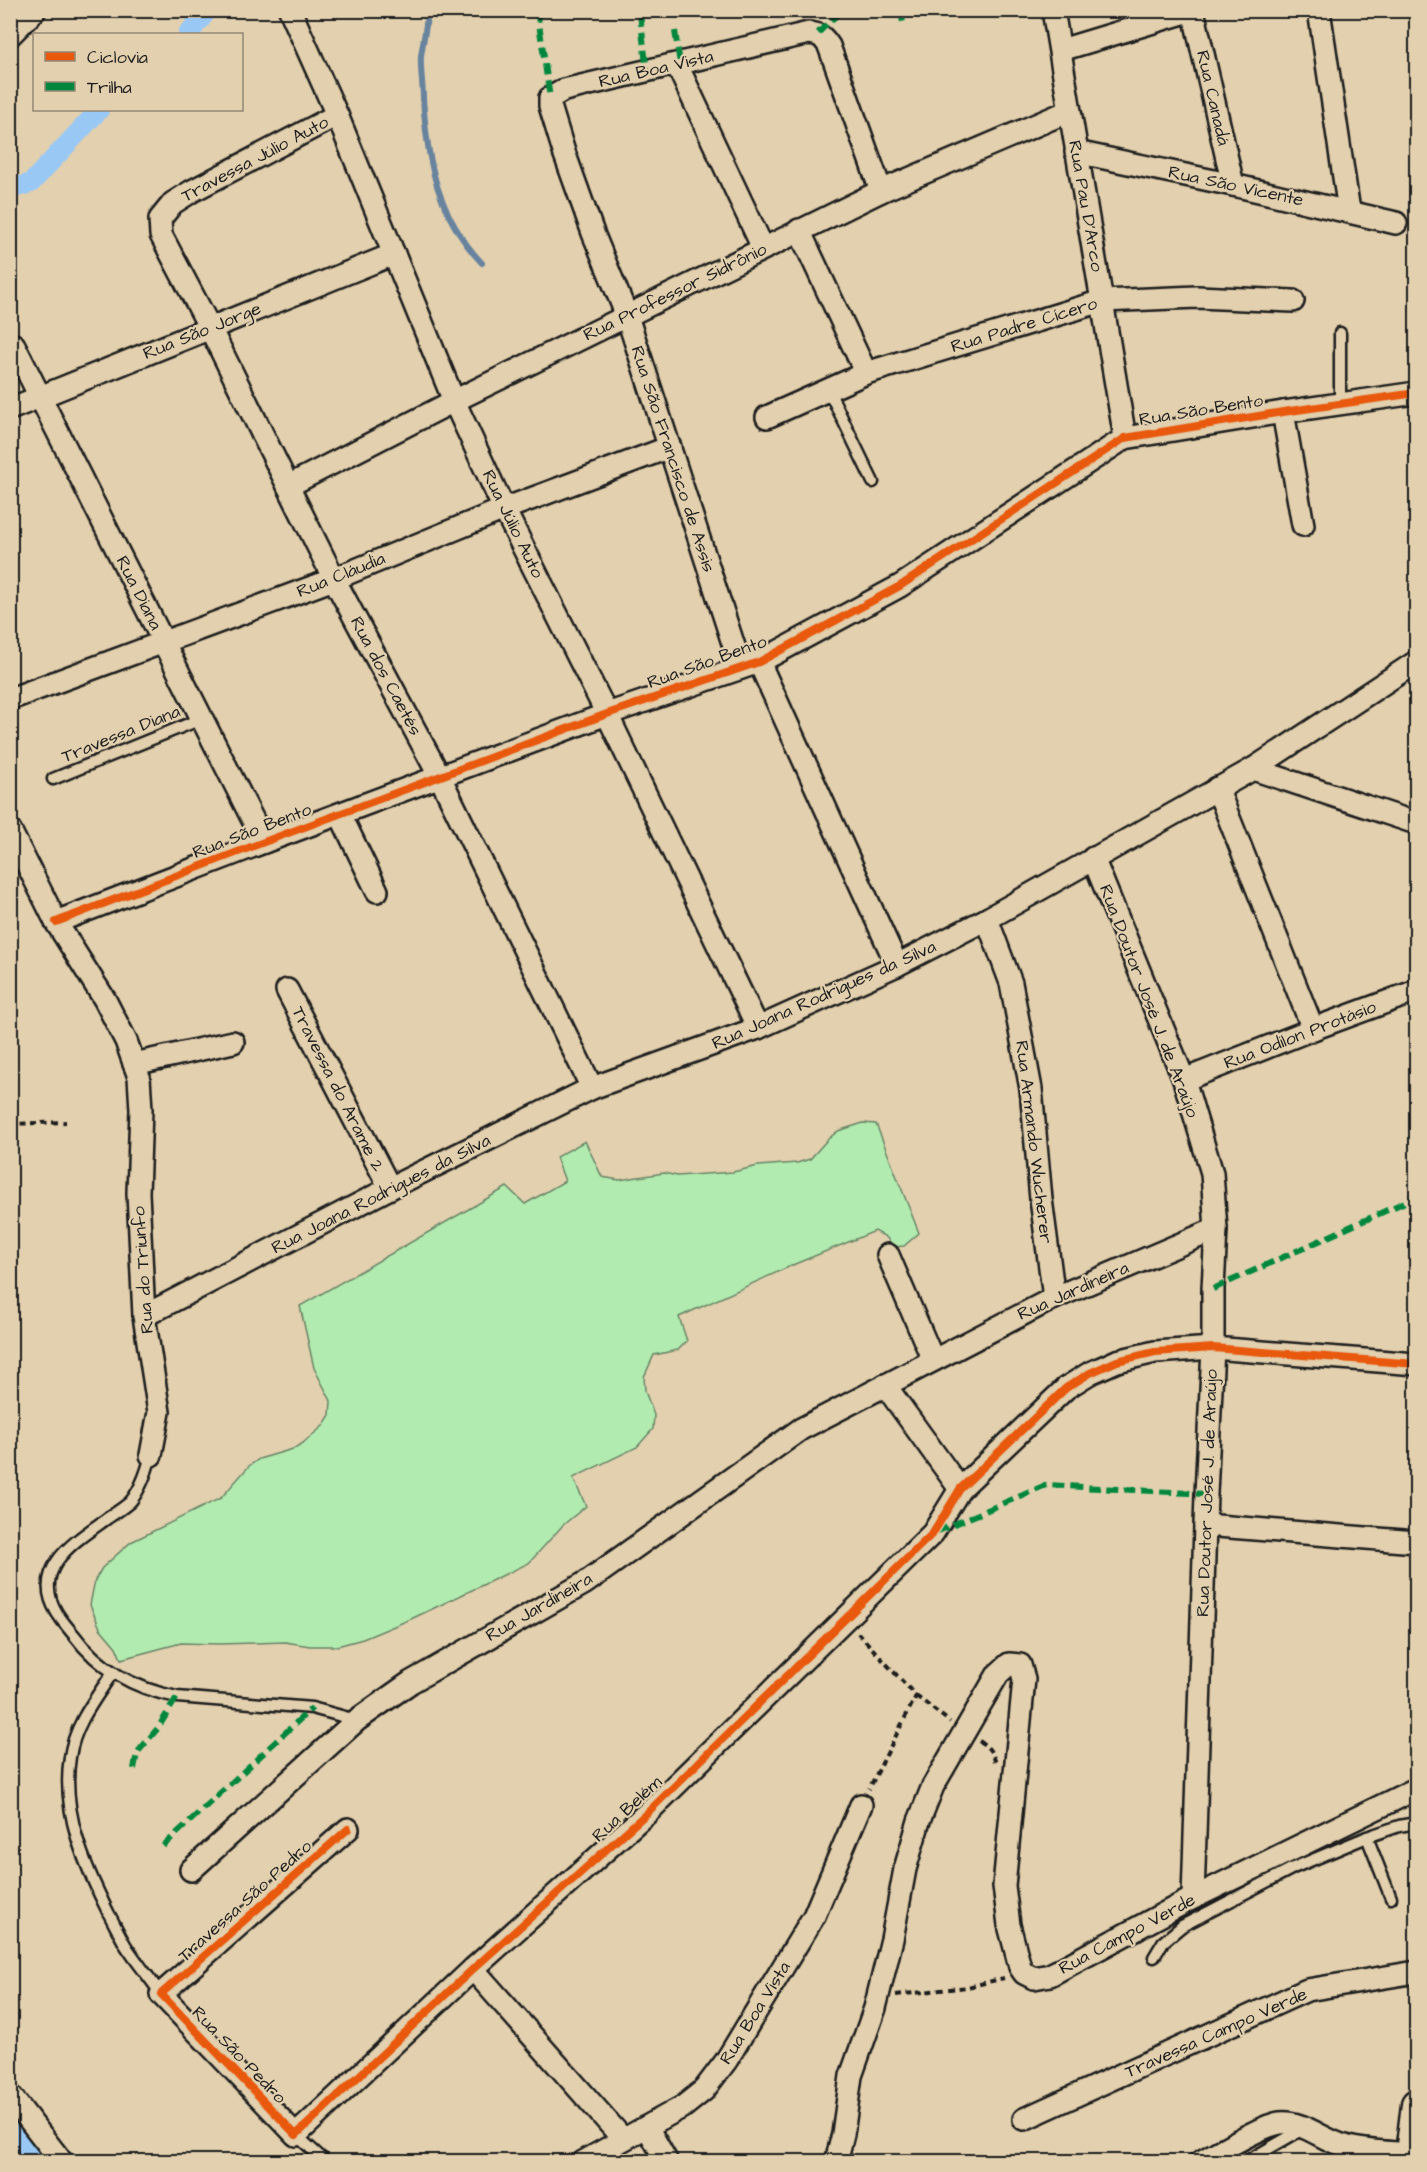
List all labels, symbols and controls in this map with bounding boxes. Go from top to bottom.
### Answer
legend [33,33,243,111]
street label: Rua Boa Vista [596,44,716,94]
text: Ciclovia [87,45,148,70]
street label: Rua Canadá [1190,48,1236,148]
text: Trilha [87,75,132,100]
street label: Travessa Júlio Auto [177,110,333,208]
street label: Rua Pau D'Arco [1062,138,1110,274]
street label: Rua São Vicente [1166,159,1306,213]
street label: Rua Professor Sidrônio [579,237,771,347]
street label: Rua Padre Cícero [948,291,1100,359]
street label: Rua São Jorge [139,296,265,367]
street label: Rua São Francisco de Assis [625,343,721,575]
street label: Rua São Bento [1137,388,1265,432]
street label: Rua Júlio Auto [476,466,550,582]
street label: Rua Cláudia [293,546,389,604]
street label: Rua Diana [110,552,168,634]
street label: Rua dos Caetés [344,612,428,740]
street label: Rua São Bento [644,629,770,695]
street label: Travessa Diana [58,699,184,769]
street label: Rua São Bento [189,797,315,865]
street label: Rua Doutor José J. de Araújo [1093,881,1205,1121]
street label: Rua Joana Rodrigues da Silva [708,934,940,1057]
street label: Rua Odilon Protásio [1220,994,1380,1076]
street label: Travessa do Arame 2 [285,1002,391,1176]
street label: Rua Armando Wucherer [1009,1039,1059,1245]
street label: Rua Joana Rodrigues da Silva [267,1128,495,1261]
street label: Rua do Triunfo [126,1205,160,1335]
street label: Rua Jardineira [1013,1255,1133,1327]
street label: Rua Doutor José J. de Araújo [1190,1369,1224,1617]
street label: Rua Jardineira [481,1566,597,1648]
street label: Rua Belém [586,1770,668,1848]
street label: Travessa São Pedro [173,1834,317,1968]
street label: Rua Campo Verde [1054,1887,1200,1981]
street label: Rua Boa Vista [713,1957,797,2069]
street label: Travessa Campo Verde [1121,1981,1311,2084]
street label: Rua São Pedro [186,2001,292,2109]

